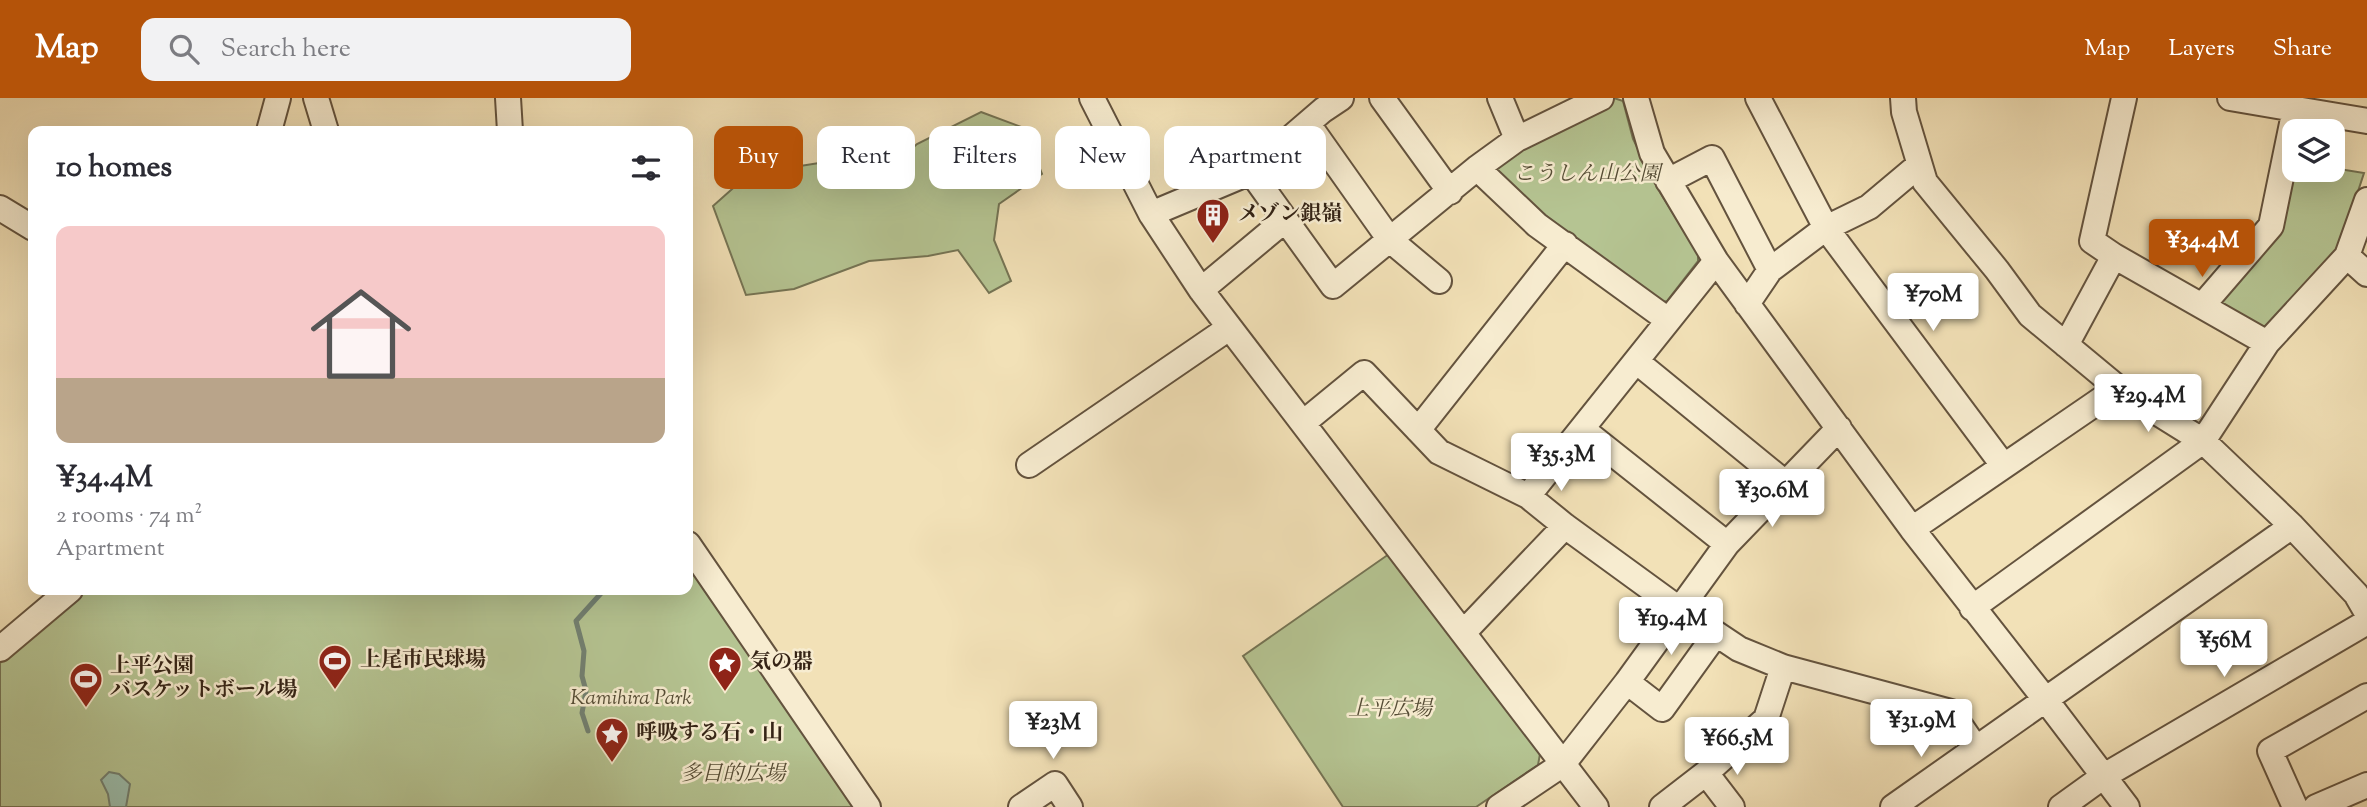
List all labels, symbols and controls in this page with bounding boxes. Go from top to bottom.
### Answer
search box [141,18,631,81]
text: Map [35,25,99,73]
icon: search [165,30,203,68]
text: Search here [221,31,351,68]
text: Map [2084,32,2130,66]
text: Layers [2168,32,2235,66]
text: Share [2273,32,2332,66]
map controls [2282,119,2345,182]
button: layers [2282,119,2345,182]
chip: Buy [714,126,803,189]
chip: Rent [817,126,915,189]
chip: Filters [929,126,1041,189]
chip: New [1055,126,1150,189]
chip: Apartment [1164,126,1326,189]
text: 10 homes [56,147,172,190]
icon: filters [627,149,665,187]
park label: こうしん山公園 [1514,160,1663,190]
building icon: メゾン銀嶺 [1194,196,1232,245]
place label: メゾン銀嶺 [1238,200,1342,230]
pin: ¥34.4M [2145,220,2259,279]
text: ¥34.4M [2165,225,2239,258]
icon: home [298,271,424,397]
pin: ¥70M [1892,274,1974,333]
text: ¥70M [1904,279,1962,312]
pin: ¥29.4M [2091,374,2205,434]
text: ¥29.4M [2110,380,2186,413]
pin: ¥35.3M [1504,434,1618,493]
text: ¥35.3M [1527,439,1595,472]
text: ¥34.4M [56,457,153,500]
pin: ¥30.6M [1715,470,1829,529]
text: ¥30.6M [1735,475,1809,508]
text: 2 rooms · 74 m² [56,500,202,533]
text: Apartment [56,533,165,566]
pin: ¥19.4M [1614,598,1728,657]
text: ¥19.4M [1635,603,1707,636]
pin: ¥56M [2183,620,2265,679]
text: ¥56M [2196,625,2252,658]
sports icon: 上尾市民球場 [316,642,354,691]
place icon: 気の器 [706,644,744,693]
place label: 上尾市民球場 [360,646,486,676]
place label: 気の器 [750,648,813,678]
place label: 上平公園 バスケットボール場 [110,652,298,706]
sports icon: 上平公園 バスケットボール場 [67,660,105,709]
park label: Kamihira Park [570,684,692,714]
park label: 上平広場 [1348,695,1434,725]
pin: ¥31.9M [1864,700,1978,759]
pin: ¥23M [1012,702,1094,761]
text: ¥31.9M [1886,705,1956,738]
text: ¥23M [1025,707,1081,740]
place icon: 呼吸する石・山 [593,715,631,764]
pin: ¥66.5M [1680,718,1794,777]
place label: 呼吸する石・山 [636,719,783,749]
text: ¥66.5M [1701,723,1773,756]
park label: 多目的広場 [681,760,787,790]

